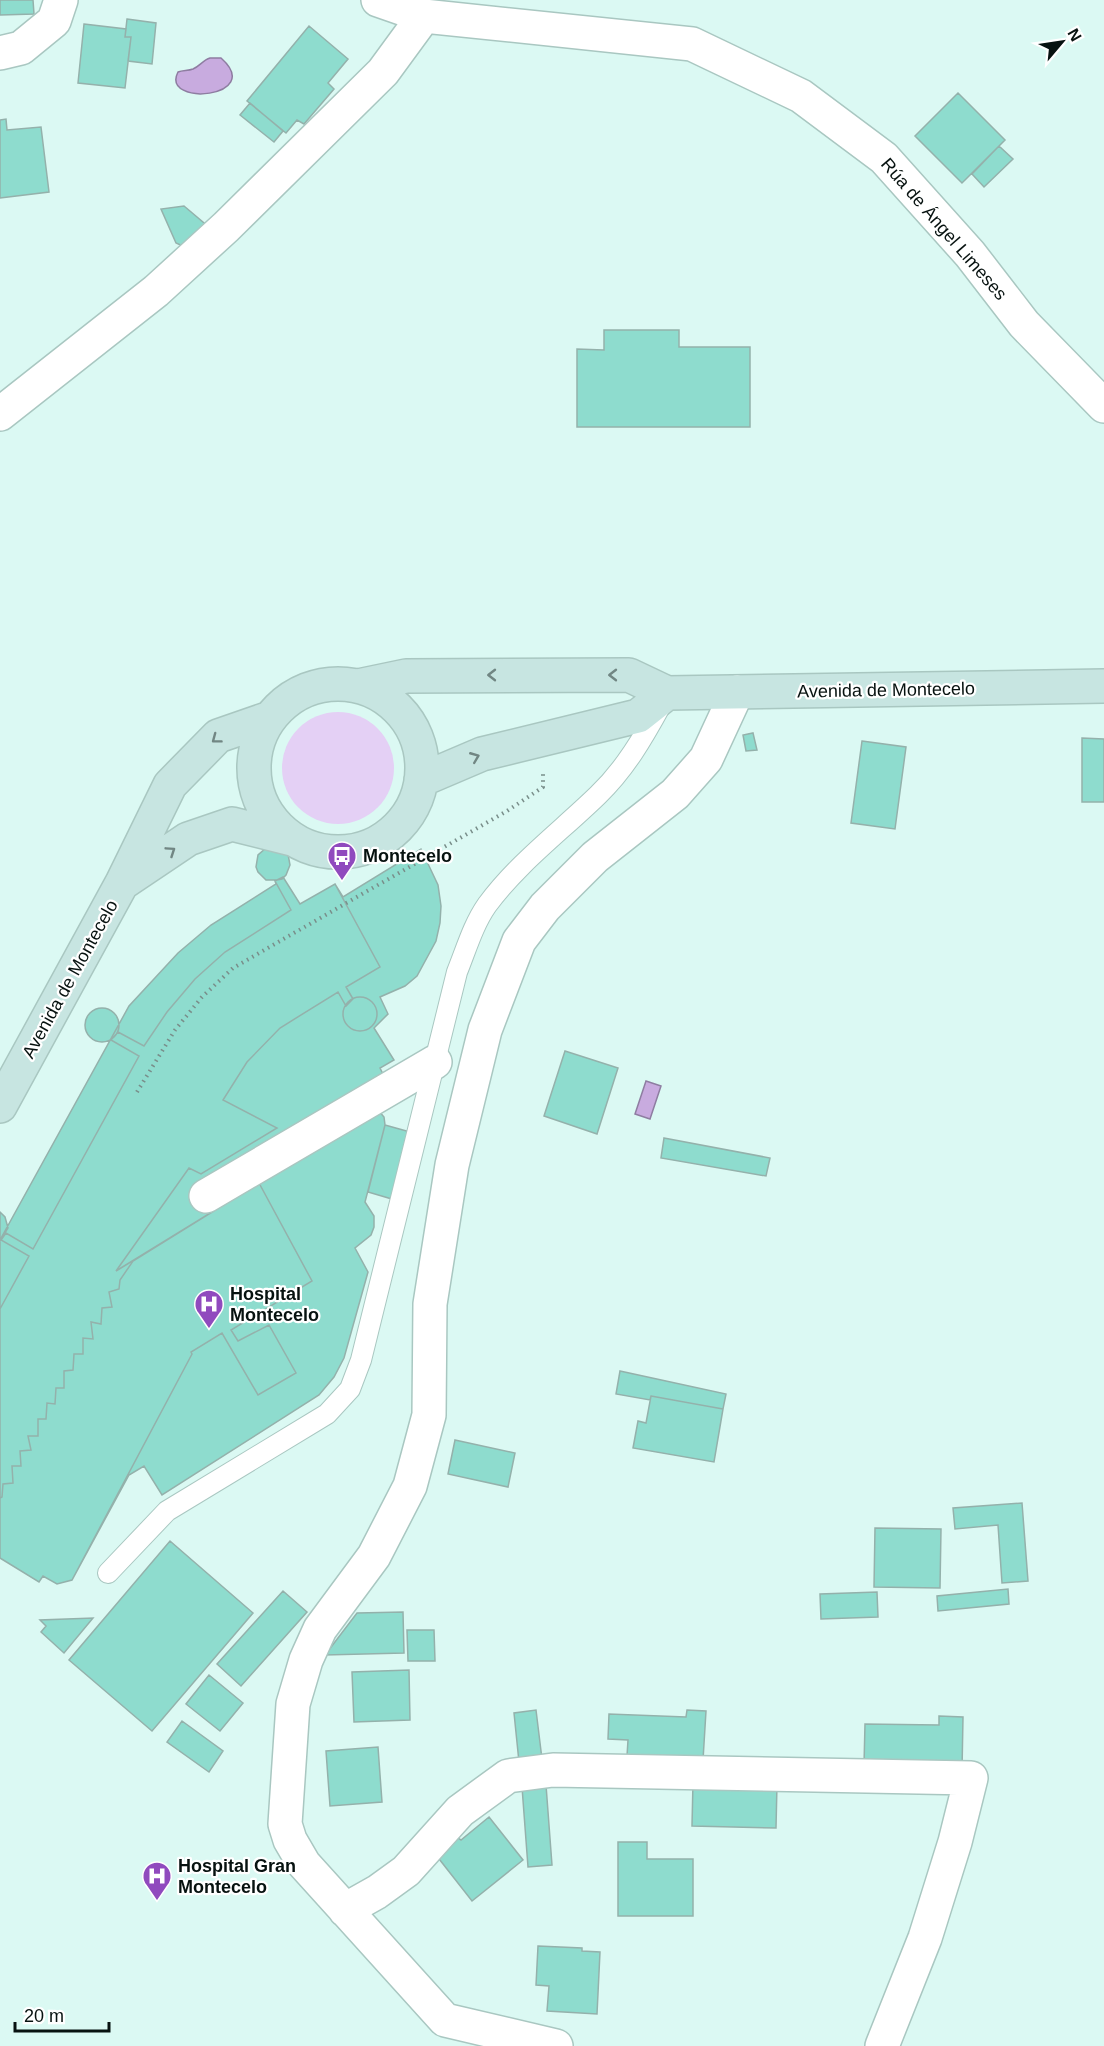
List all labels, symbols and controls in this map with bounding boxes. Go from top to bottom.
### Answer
north arrow [1032,12,1092,72]
text: N [1064,26,1085,44]
street label: Rúa de Ángel Limeses [877,154,1011,304]
one-way arrow [487,669,496,682]
one-way arrow [608,669,617,681]
street label: Avenida de Montecelo [797,678,975,702]
one-way arrow [212,732,223,743]
one-way arrow [469,752,480,764]
bus stop icon: Montecelo [326,840,358,882]
place label: Montecelo [363,846,452,866]
one-way arrow [164,847,175,858]
street label: Avenida de Montecelo [18,896,122,1062]
place label: Hospital Montecelo [230,1284,319,1325]
hospital icon: Hospital Montecelo [193,1288,225,1330]
place label: Hospital Gran Montecelo [178,1856,296,1897]
hospital icon: Hospital Gran Montecelo [141,1860,173,1902]
scale bar [15,1995,110,2033]
text: 20 m [24,2006,64,2026]

